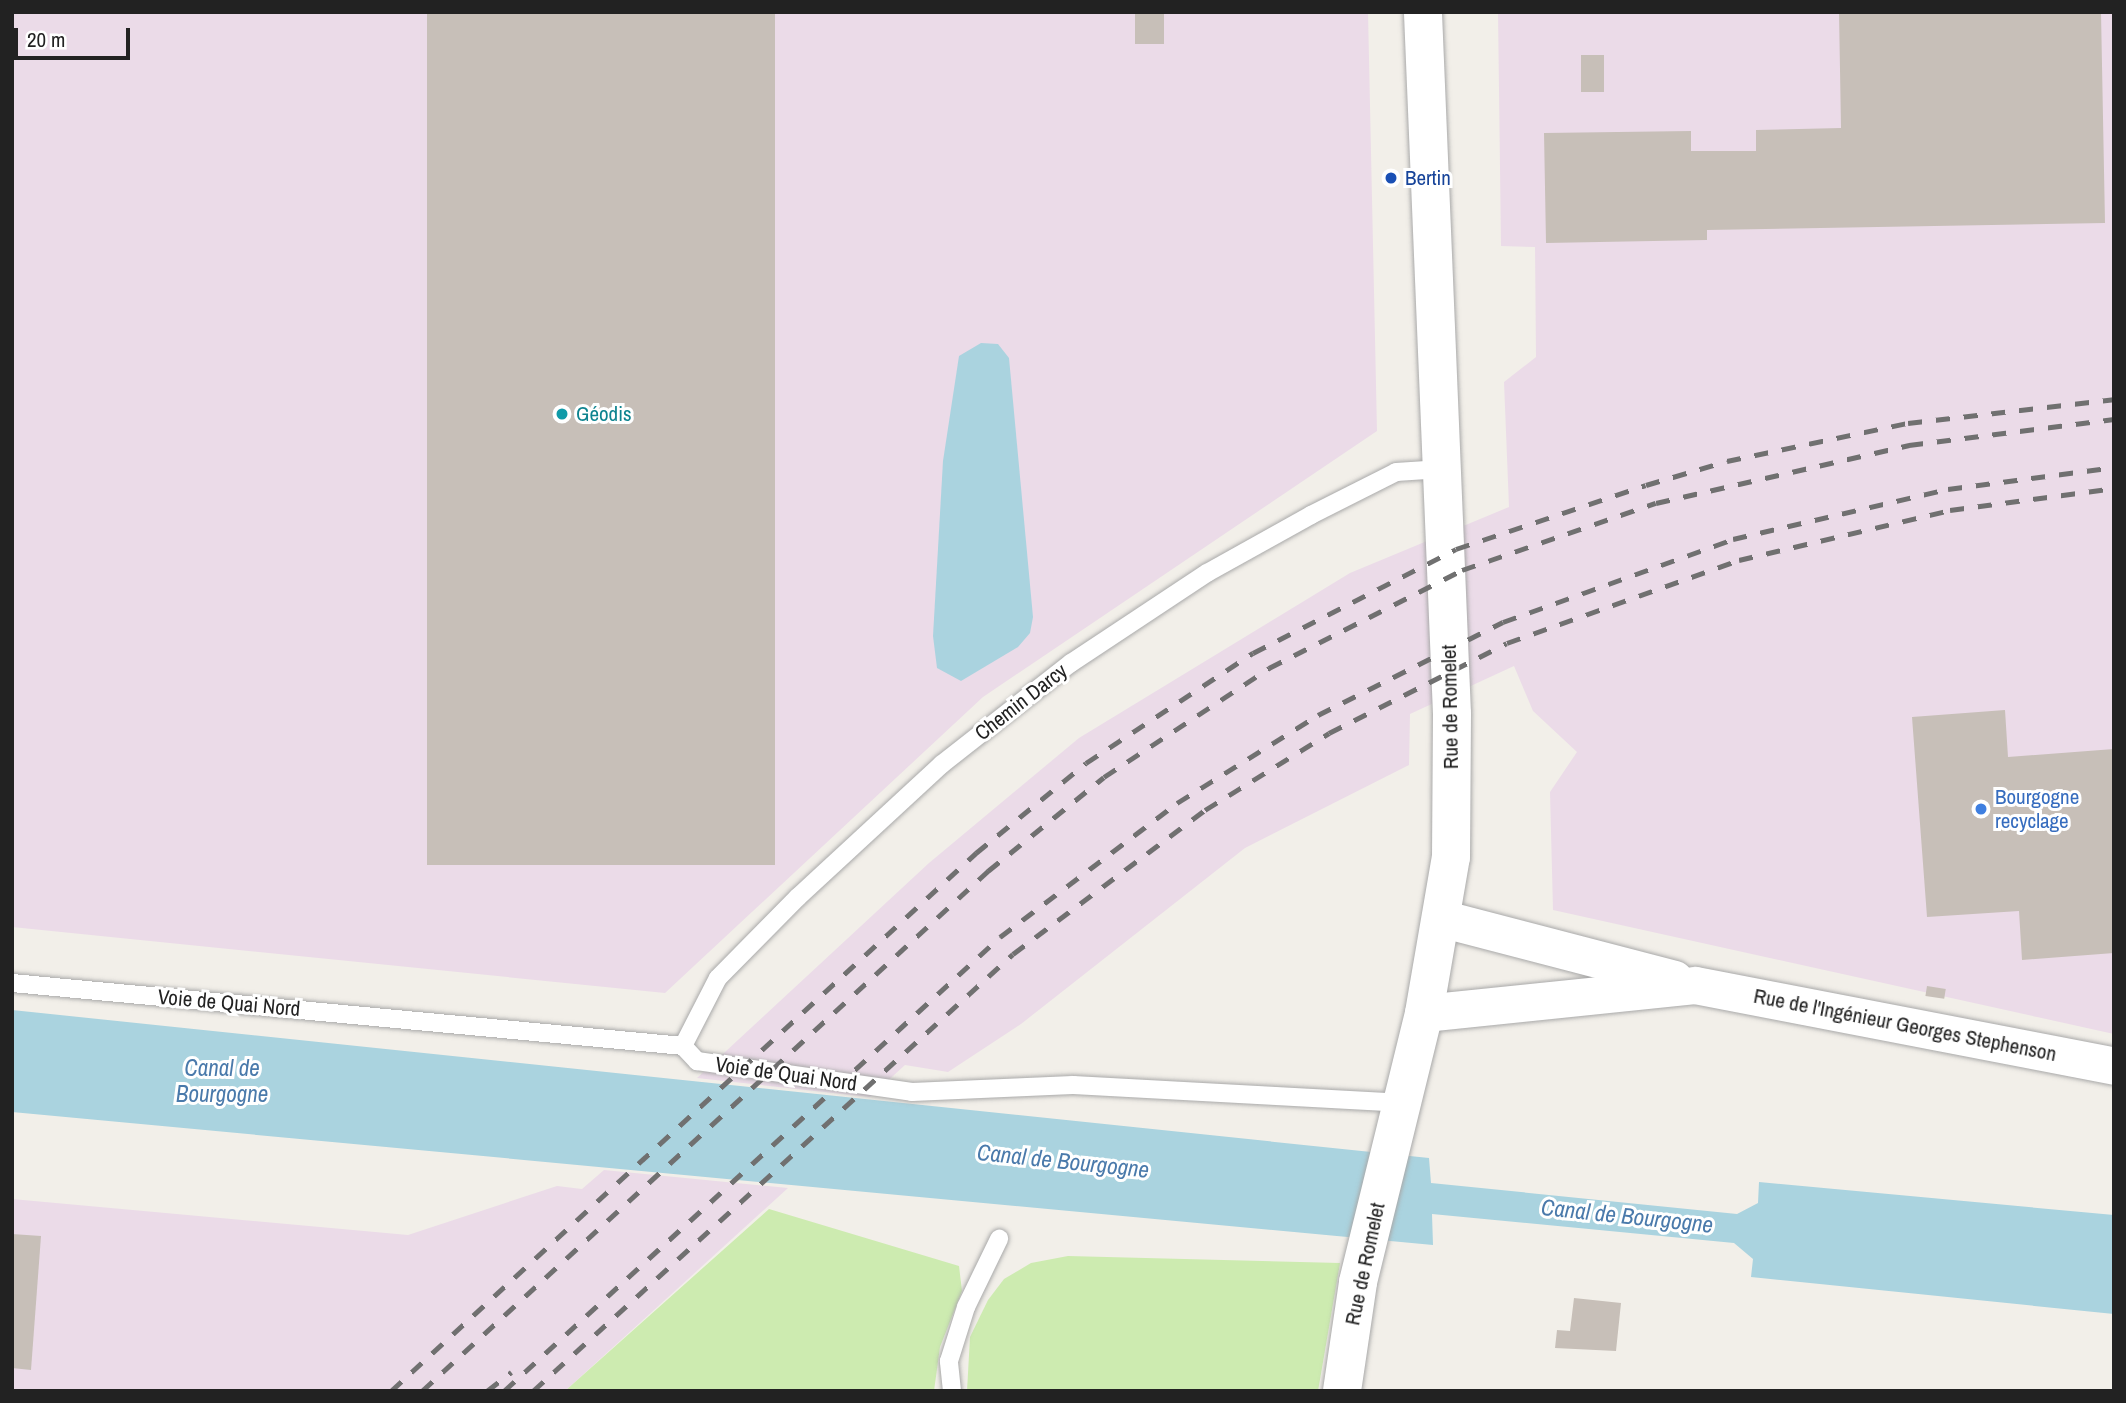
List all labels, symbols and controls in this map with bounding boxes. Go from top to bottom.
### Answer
scale bar [18,14,133,58]
text: 20 m [27,25,65,54]
place label: Bertin [1405,165,1451,191]
marker: Bertin [1383,170,1399,186]
place label: Géodis [576,401,632,427]
marker: Géodis [554,406,570,422]
street label: Rue de Romelet [1436,645,1464,769]
street label: Chemin Darcy [970,658,1072,746]
place label: Bourgogne recyclage [1995,784,2079,834]
marker: Bourgogne recyclage [1973,801,1989,817]
street label: Rue de l'Ingénieur Georges Stephenson [1752,983,2058,1067]
street label: Voie de Quai Nord [157,984,301,1022]
street label: Voie de Quai Nord [714,1052,858,1096]
water label: Canal de Bourgogne [176,1054,268,1108]
water label: Canal de Bourgogne [976,1138,1150,1184]
water label: Canal de Bourgogne [1540,1193,1714,1239]
street label: Rue de Romelet [1340,1201,1390,1327]

